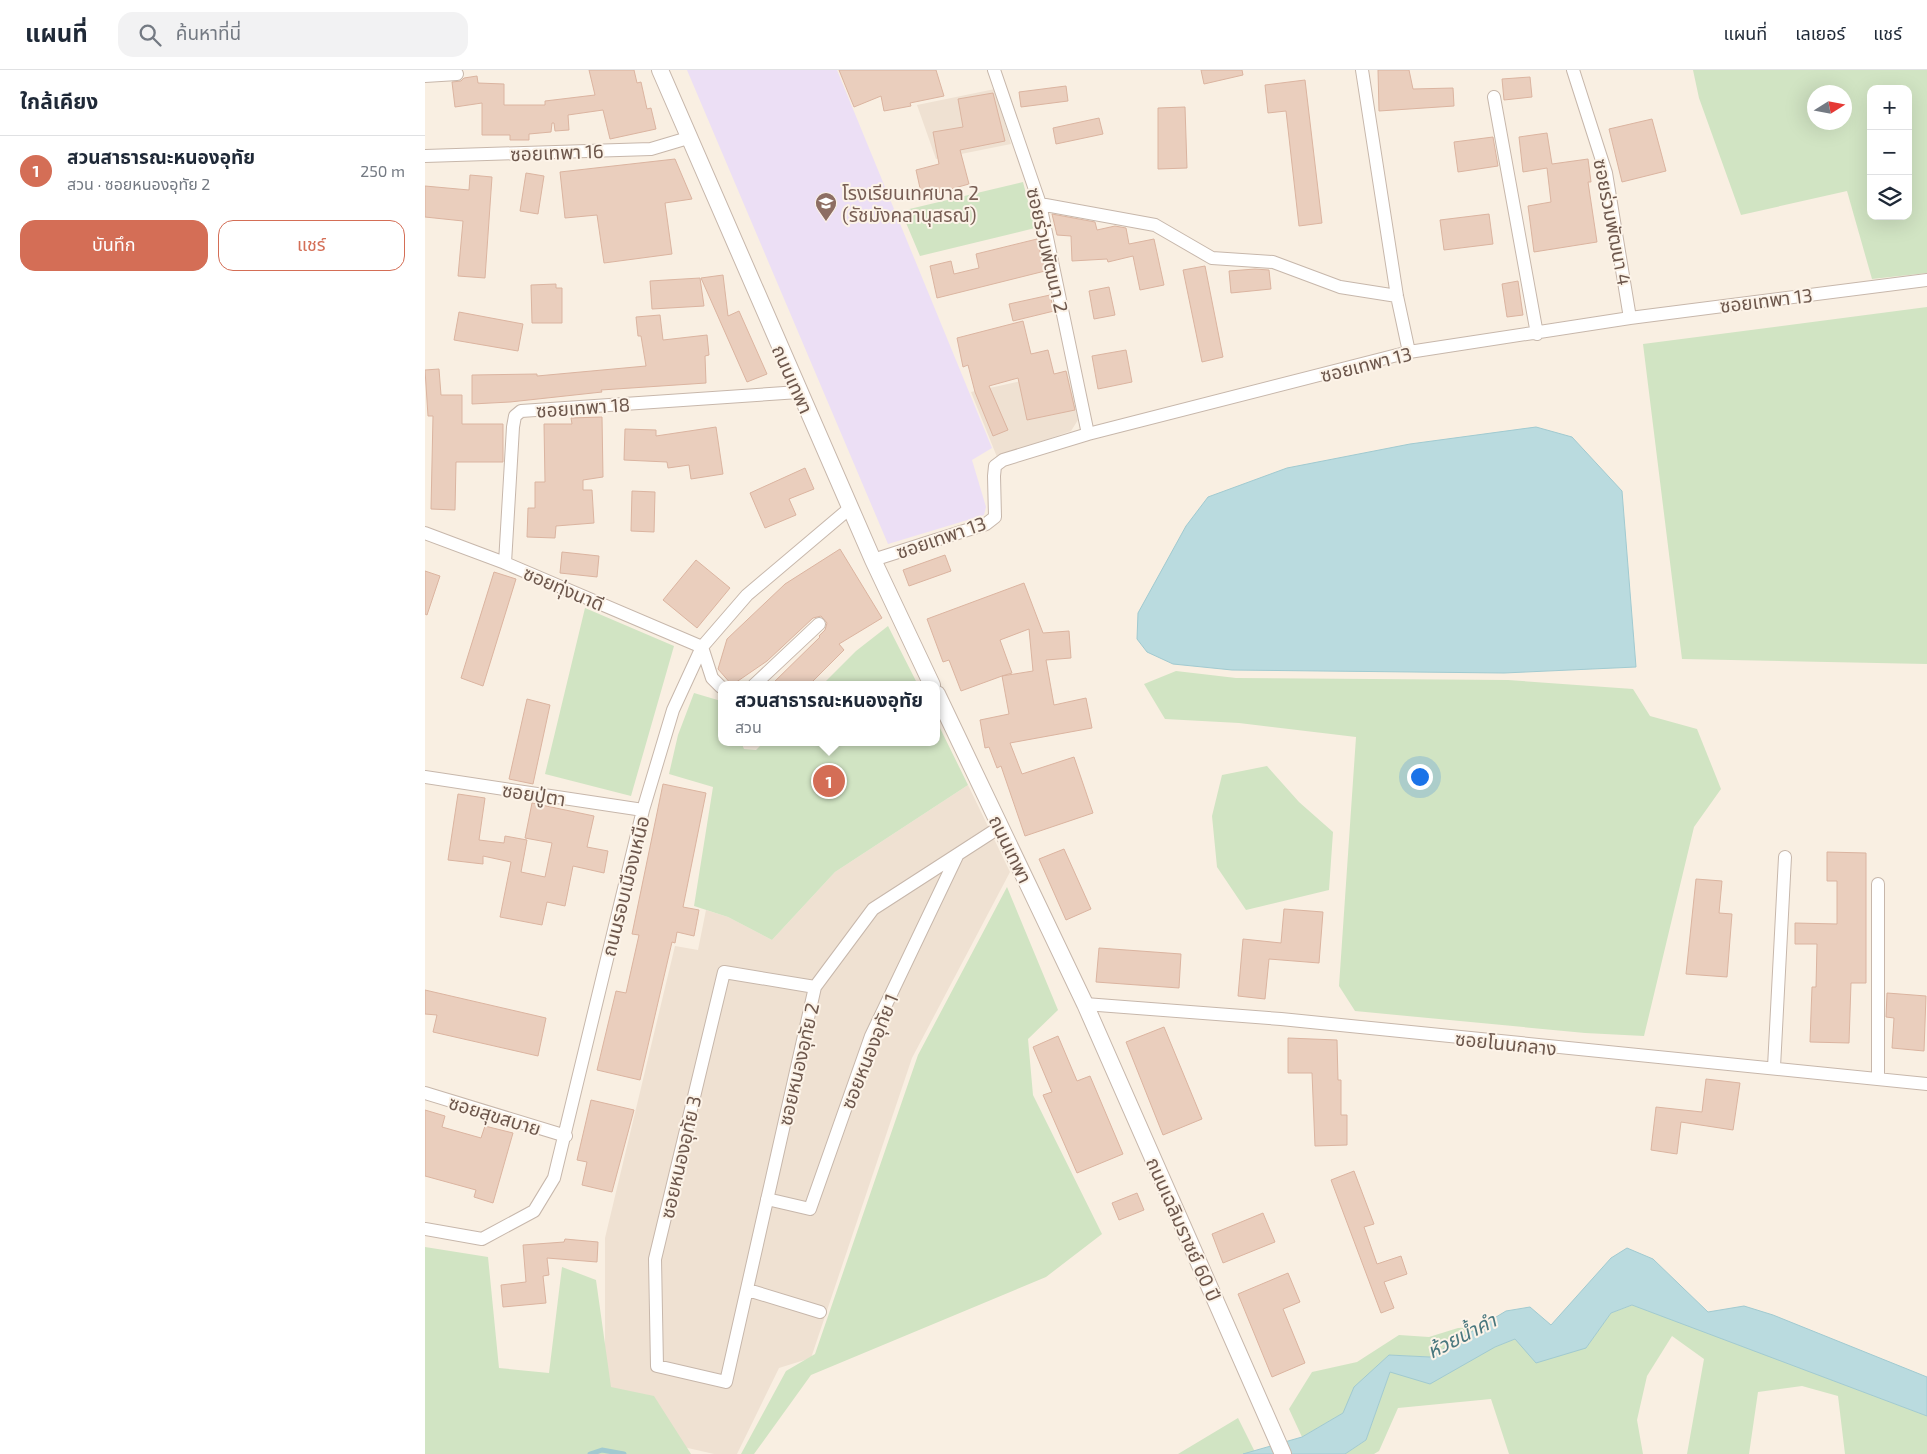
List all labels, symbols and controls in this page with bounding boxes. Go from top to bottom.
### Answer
search box [118,12,468,57]
text: แผนที่ [25,18,88,47]
icon: search [136,21,164,49]
text: ค้นหาที่นี่ [176,21,241,44]
text: แผนที่ [1723,22,1767,44]
text: เลเยอร์ [1795,22,1845,44]
text: แชร์ [1873,22,1902,44]
north arrow [1807,85,1852,130]
map controls [1867,85,1912,220]
button: + [1867,85,1912,130]
text: ใกล้เคียง [20,88,98,113]
button: − [1867,130,1912,175]
street label: ซอยเทพา 16 [510,139,604,165]
text: สวนสาธารณะหนองอุทัย [67,145,255,168]
street label: ซอยร่วมพัฒนา 4 [1589,157,1637,287]
text: 1 [33,161,39,180]
text: 250 m [360,161,405,180]
text: สวน · ซอยหนองอุทัย 2 [67,174,210,193]
button: layers [1867,175,1912,220]
place label: โรงเรียนเทศบาล 2 (รัชมังคลานุสรณ์) [842,181,979,227]
street label: ซอยร่วมพัฒนา 2 [1022,185,1074,315]
school or university icon: โรงเรียนเทศบาล 2 (รัชมังคลานุสรณ์) [814,191,838,222]
button: บันทึก [20,220,208,271]
button: แชร์ [218,220,405,271]
street label: ซอยเทพา 13 [1718,283,1814,317]
street label: ถนนเทพา [768,341,818,417]
street label: ซอยเทพา 13 [1318,342,1414,386]
street label: ซอยเทพา 18 [535,392,631,422]
street label: ซอยเทพา 13 [893,511,989,563]
street label: ซอยทุ่งนาดี [520,561,608,616]
popup [718,681,940,746]
text: สวนสาธารณะหนองอุทัย [735,688,923,711]
text: สวน [735,717,762,736]
pin: 1 [813,762,845,800]
your location [1407,764,1433,790]
street label: ซอยปู่ตา [500,778,567,812]
street label: ถนนเทพา [985,811,1037,887]
street label: ถนนรอบเมืองเหนือ [596,813,654,959]
street label: ซอยหนองอุทัย 1 [835,990,903,1112]
street label: ซอยหนองอุทัย 2 [773,1000,824,1128]
street label: ซอยโนนกลาง [1454,1026,1558,1060]
street label: ซอยสุขสบาย [446,1090,544,1141]
street label: ซอยหนองอุทัย 3 [655,1093,706,1221]
street label: ถนนเฉลิมราชย์ 60 ปี [1142,1153,1226,1305]
water label: ห้วยน้ำคำ [1422,1306,1500,1363]

